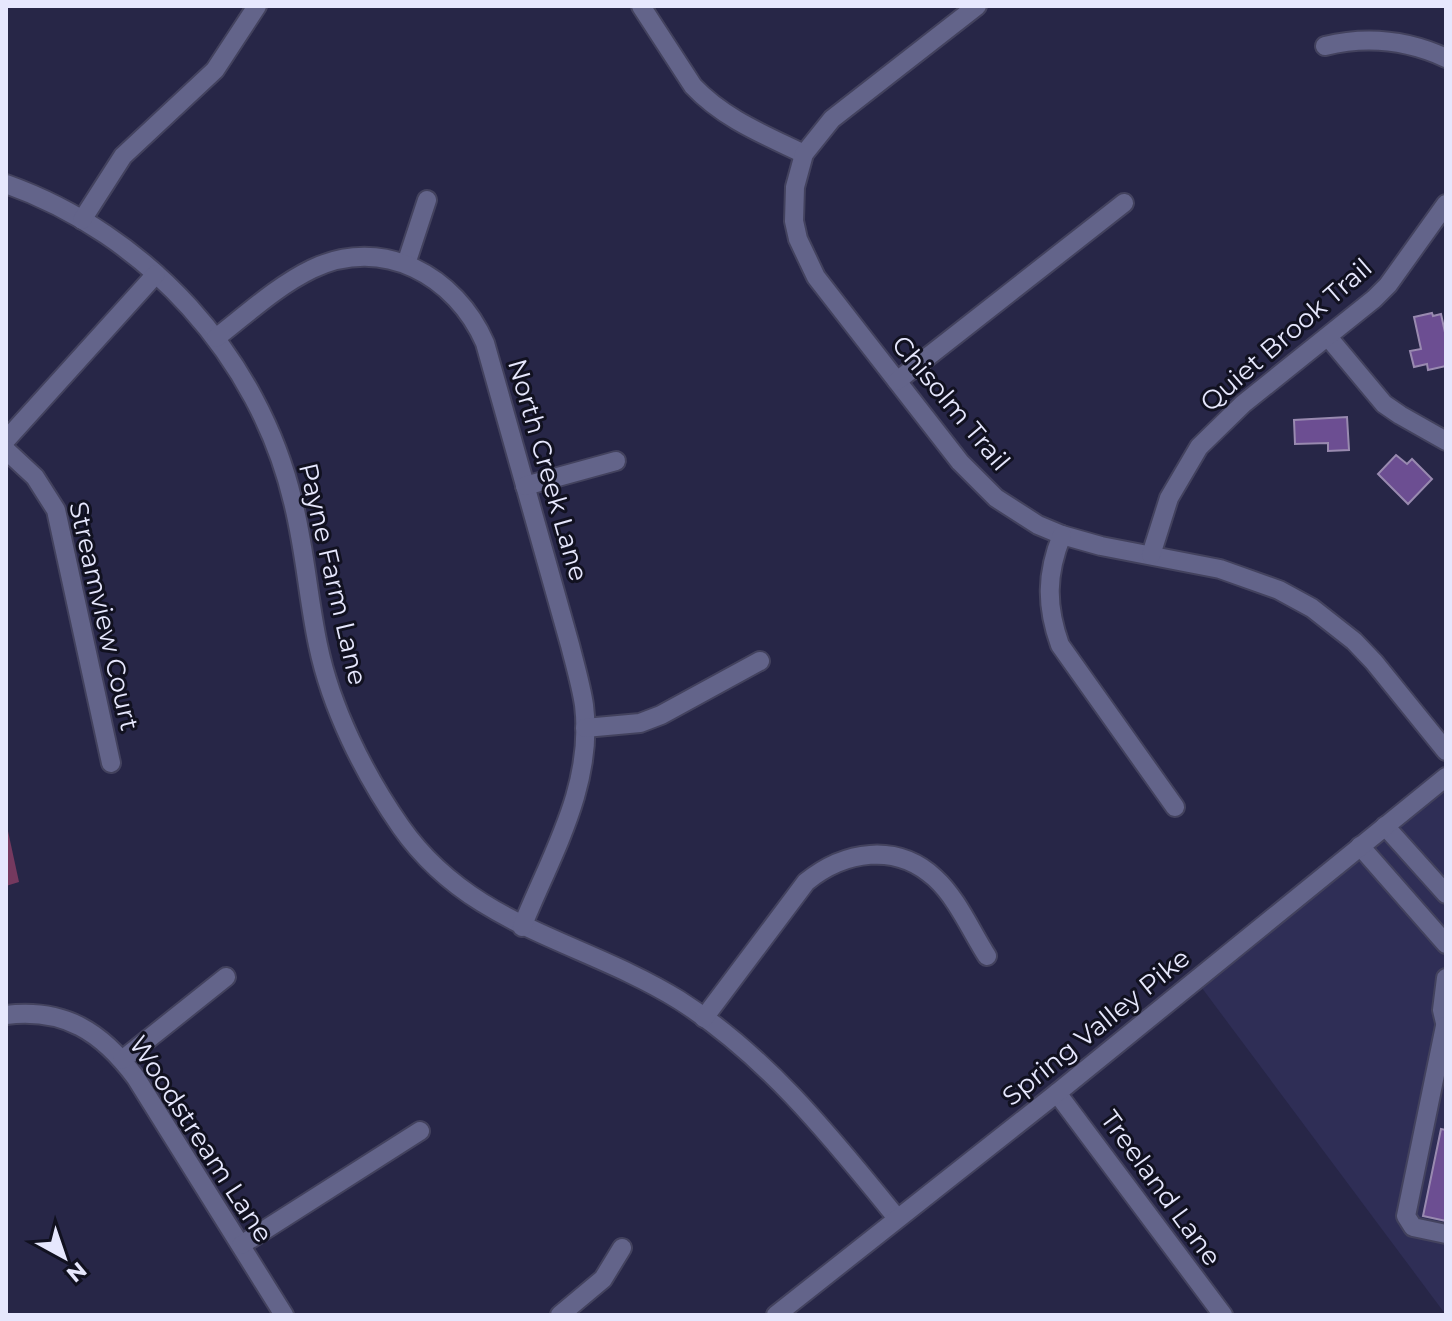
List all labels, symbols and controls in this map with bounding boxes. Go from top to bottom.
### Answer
street label: Quiet Brook Trail [1194,252,1378,418]
street label: Chisolm Trail [885,329,1017,477]
street label: North Creek Lane [501,355,595,585]
street label: Payne Farm Lane [292,460,374,688]
street label: Streamview Court [62,498,146,734]
street label: Spring Valley Pike [996,942,1196,1112]
street label: Woodstream Lane [122,1030,280,1248]
street label: Treeland Lane [1094,1104,1228,1272]
north arrow [24,1217,104,1297]
text: N [61,1256,92,1288]

